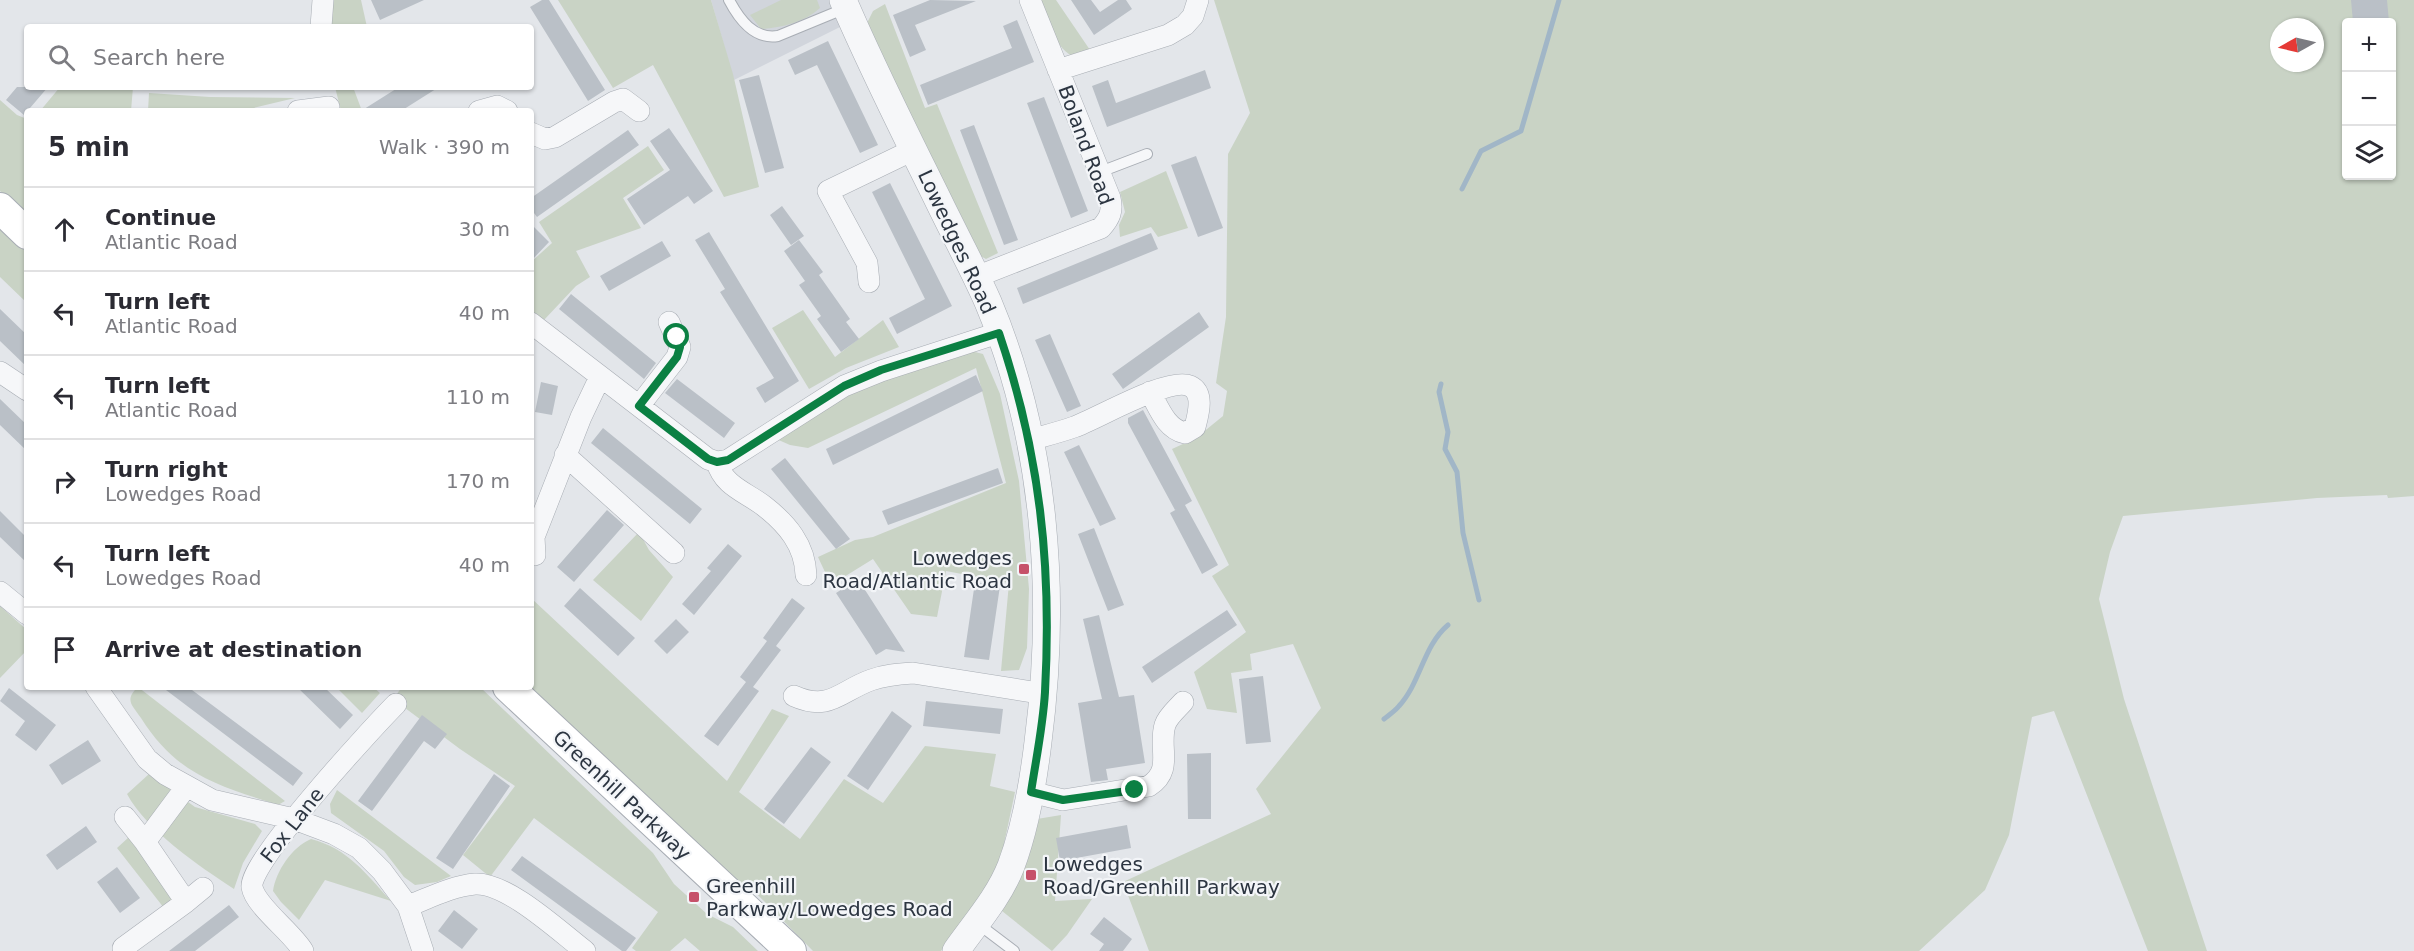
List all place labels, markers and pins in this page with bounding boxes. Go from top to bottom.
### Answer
place label: Lowedges Road/Atlantic Road [822,546,1012,593]
marker: Lowedges Road/Atlantic Road [1017,562,1031,576]
place label: Lowedges Road/Greenhill Parkway [1043,852,1280,899]
marker: Lowedges Road/Greenhill Parkway [1024,868,1038,882]
place label: Greenhill Parkway/Lowedges Road [706,874,953,921]
marker: Greenhill Parkway/Lowedges Road [687,890,701,904]

